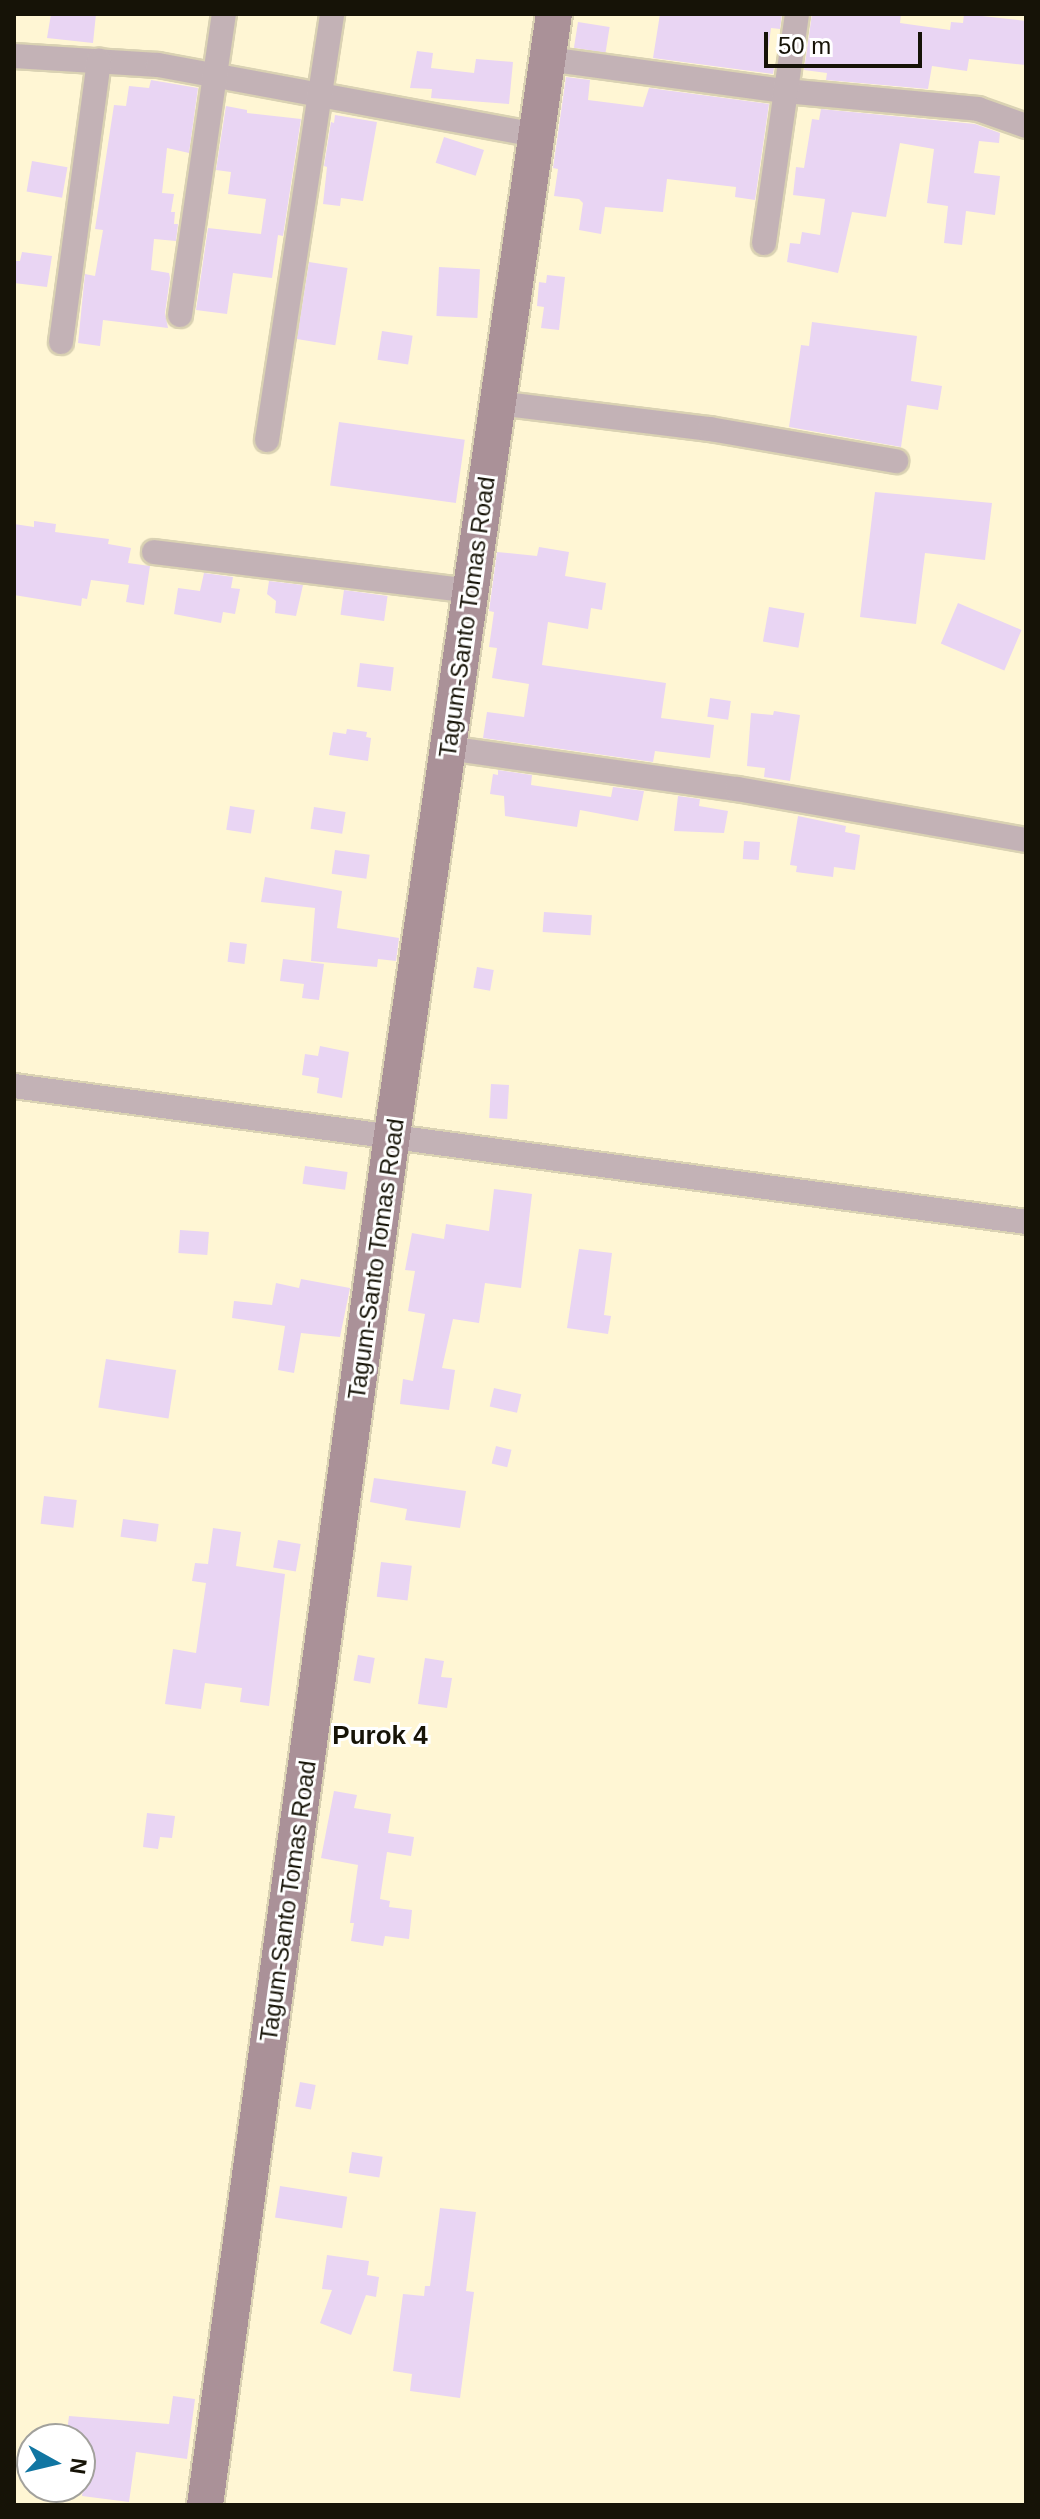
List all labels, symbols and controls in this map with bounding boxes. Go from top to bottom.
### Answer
scale bar [768,16,926,66]
text: 50 m [778,32,831,59]
street label: Tagum-Santo Tomas Road [433,474,501,760]
street label: Tagum-Santo Tomas Road [342,1116,410,1402]
district label: Purok 4 [332,1720,428,1752]
street label: Tagum-Santo Tomas Road [254,1758,322,2044]
north arrow [16,2423,96,2503]
text: N [65,2457,92,2476]

